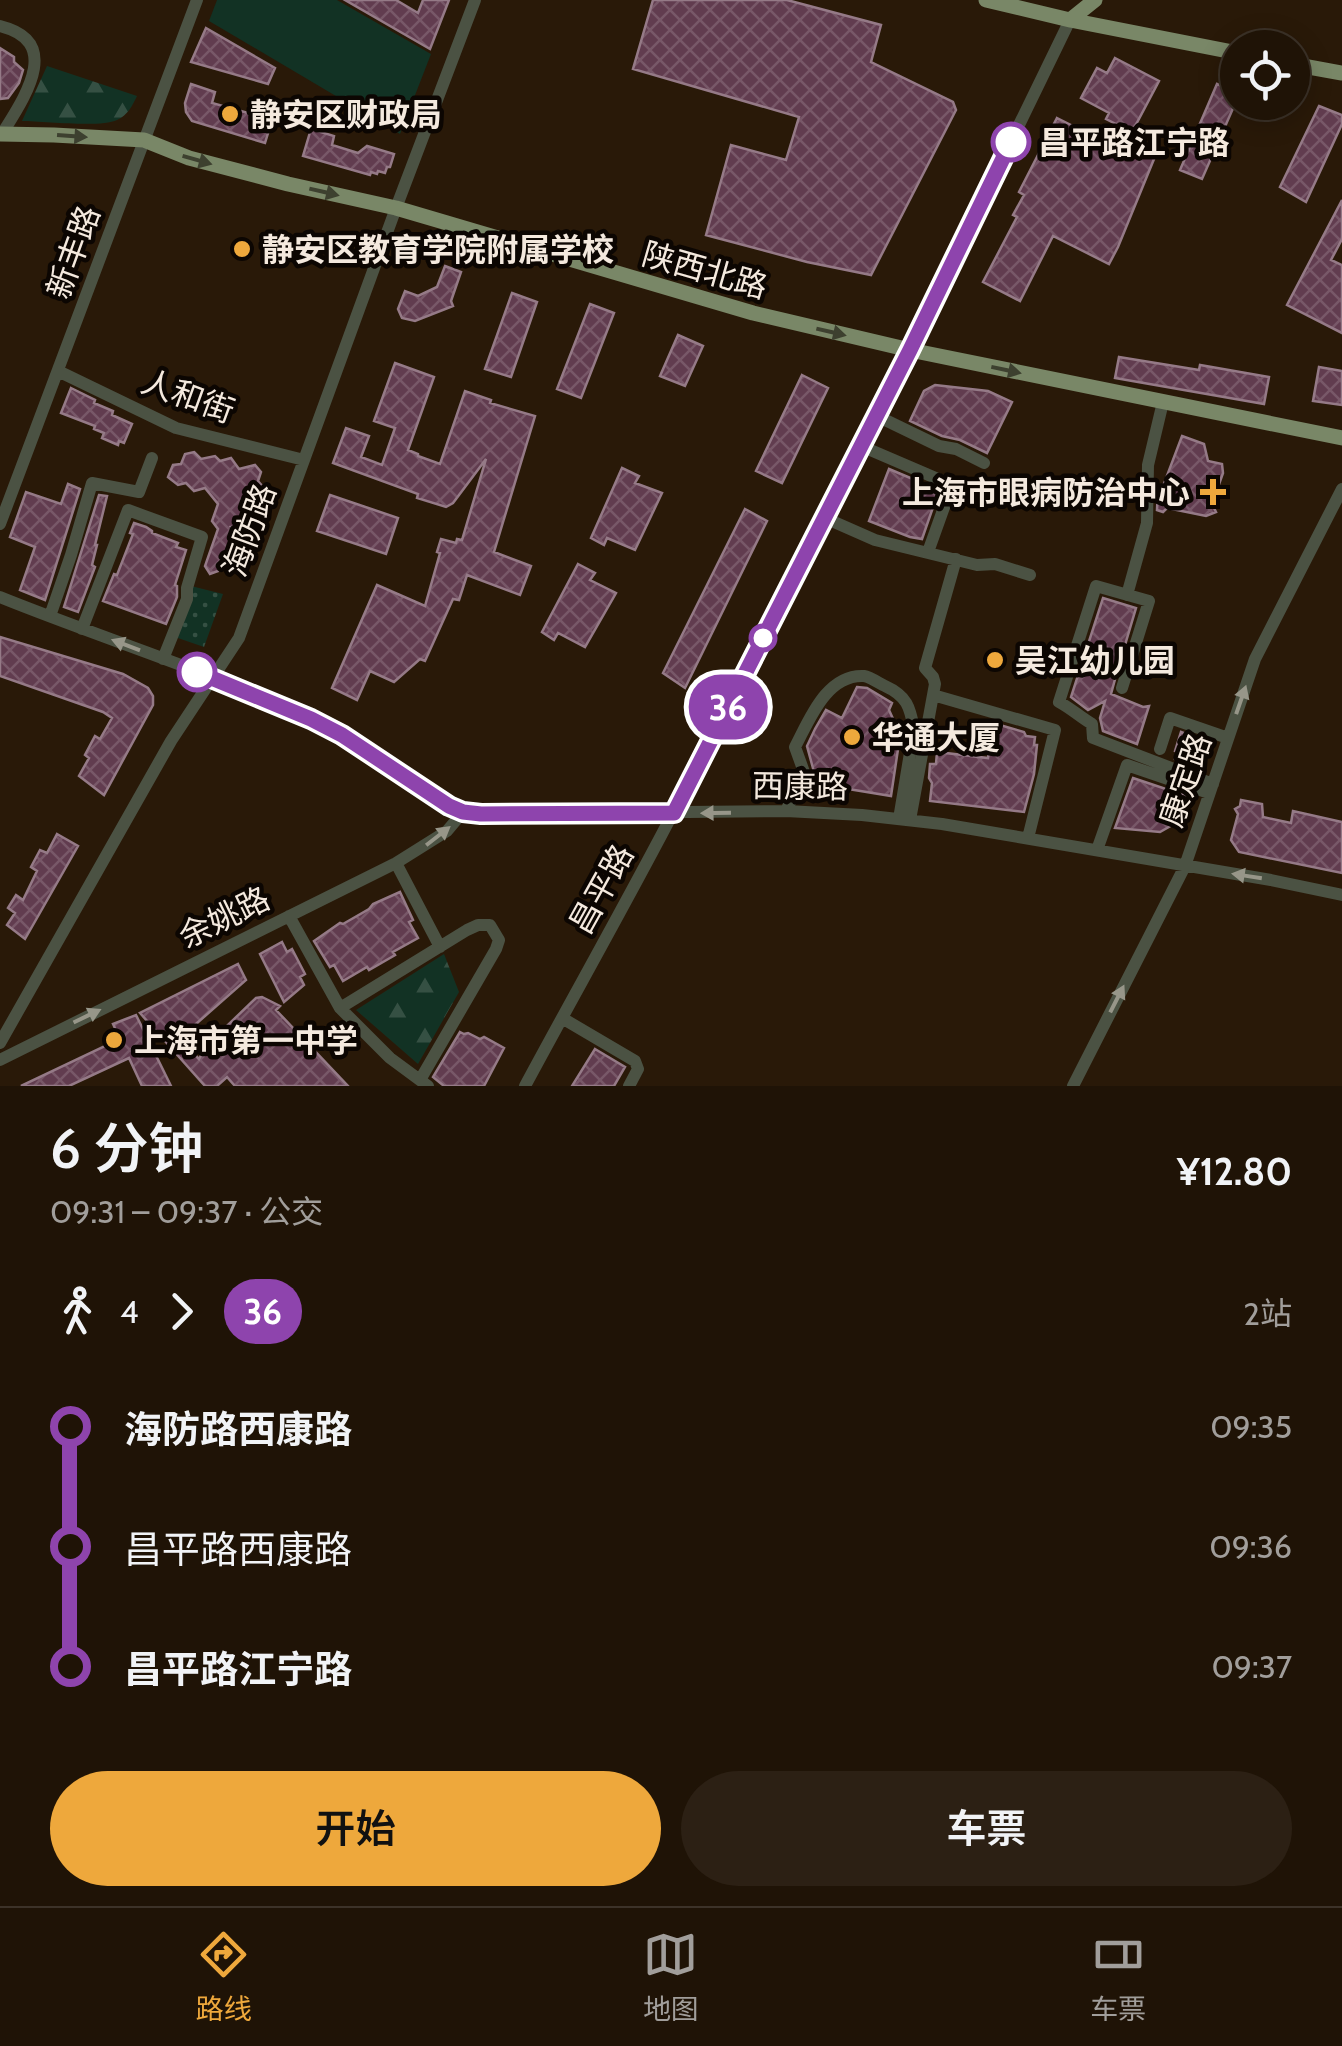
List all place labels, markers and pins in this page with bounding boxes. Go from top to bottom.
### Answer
place label: 静安区财政局 [250,95,442,134]
marker: 静安区财政局 [219,103,241,125]
marker: 昌平路江宁路 [992,123,1030,161]
place label: 昌平路江宁路 [1038,123,1230,162]
place label: 静安区教育学院附属学校 [262,230,614,269]
marker: 静安区教育学院附属学校 [231,238,253,260]
place label: 上海市眼病防治中心 [902,473,1190,512]
marker: 上海市眼病防治中心 [1200,479,1226,505]
unlabelled marker [750,625,776,651]
place label: 吴江幼儿园 [1015,641,1175,680]
marker: 吴江幼儿园 [984,649,1006,671]
unlabelled marker [178,653,216,691]
place label: 华通大厦 [872,718,1000,757]
marker: 华通大厦 [841,726,863,748]
place label: 上海市第一中学 [134,1021,358,1060]
marker: 上海市第一中学 [103,1029,125,1051]

